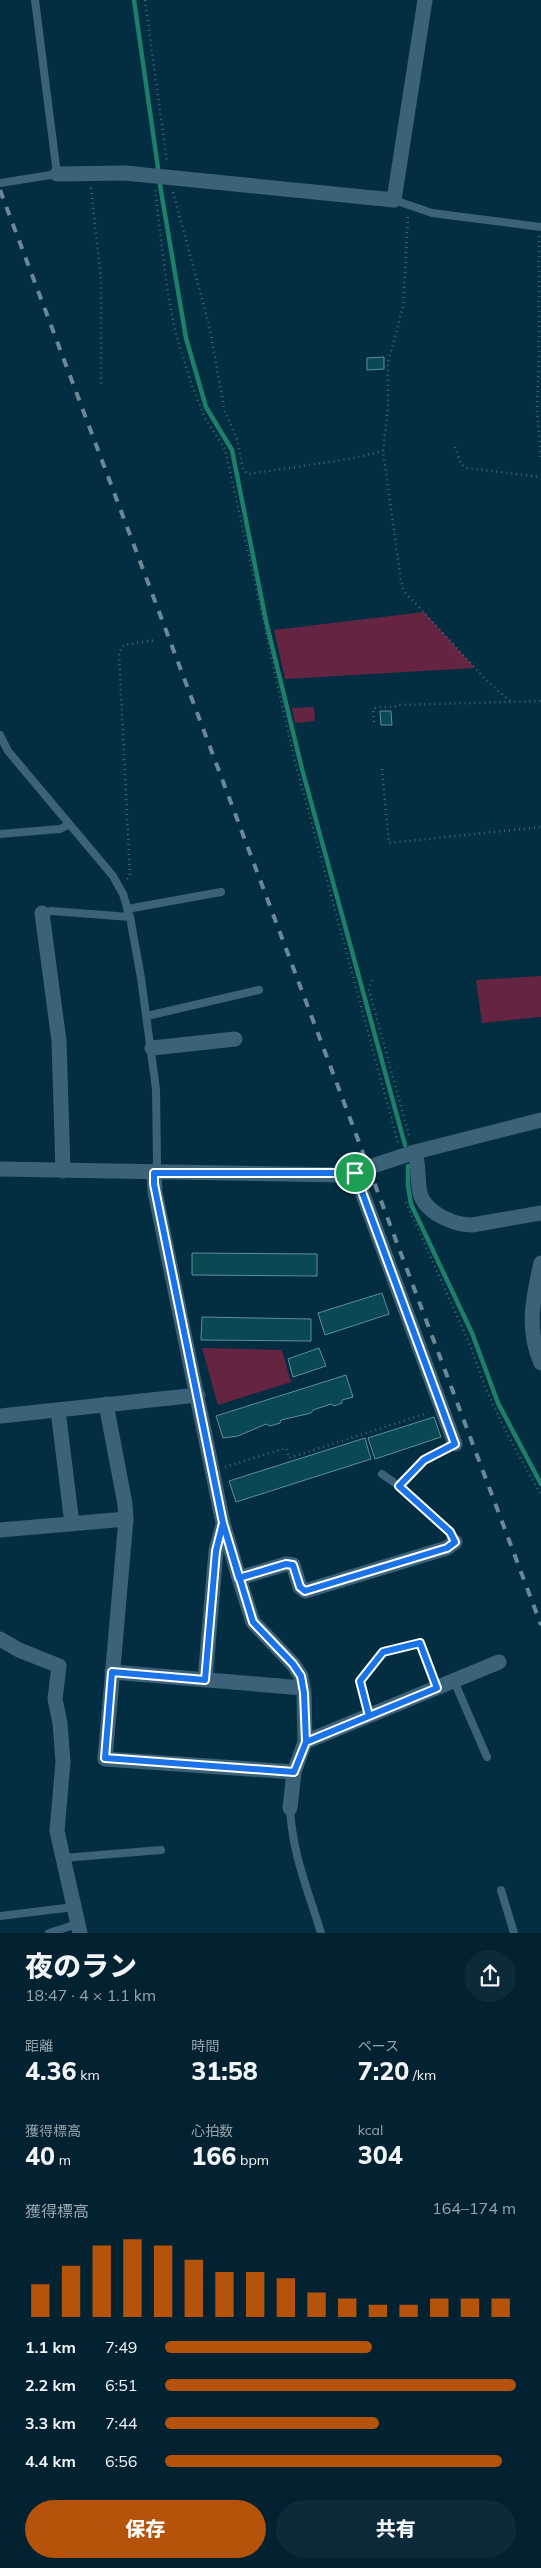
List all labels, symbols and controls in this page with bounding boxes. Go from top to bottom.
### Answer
pin [334,1152,376,1194]
icon: arrive [341,1159,369,1187]
text: 夜のラン [25,1948,137,1983]
button: share [464,1950,516,2002]
text: 18:47 · 4 × 1.1 km [25,1985,156,2005]
text: 距離 [25,2037,53,2055]
text: 時間 [191,2037,219,2055]
text: ペース [358,2037,399,2055]
text: 4.36 [25,2055,77,2086]
text: 31:58 [191,2055,258,2086]
text: 7:20 [358,2055,409,2086]
text: km [77,2066,100,2084]
text: /km [409,2066,436,2084]
text: kcal [358,2121,383,2139]
text: 獲得標高 [25,2122,81,2140]
text: 心拍数 [191,2122,233,2140]
text: 304 [358,2139,403,2170]
text: 40 [25,2140,55,2171]
text: 166 [191,2140,236,2171]
text: m [55,2151,71,2169]
text: bpm [236,2151,269,2169]
text: 164–174 m [432,2198,516,2218]
text: 獲得標高 [25,2201,89,2221]
text: 1.1 km [25,2337,76,2357]
text: 7:49 [105,2337,137,2357]
text: 2.2 km [25,2375,76,2395]
text: 6:51 [105,2375,137,2395]
text: 3.3 km [25,2413,76,2433]
text: 7:44 [105,2413,137,2433]
text: 4.4 km [25,2451,76,2471]
text: 6:56 [105,2451,137,2471]
button: 保存 [25,2500,266,2558]
button: 共有 [276,2500,516,2558]

